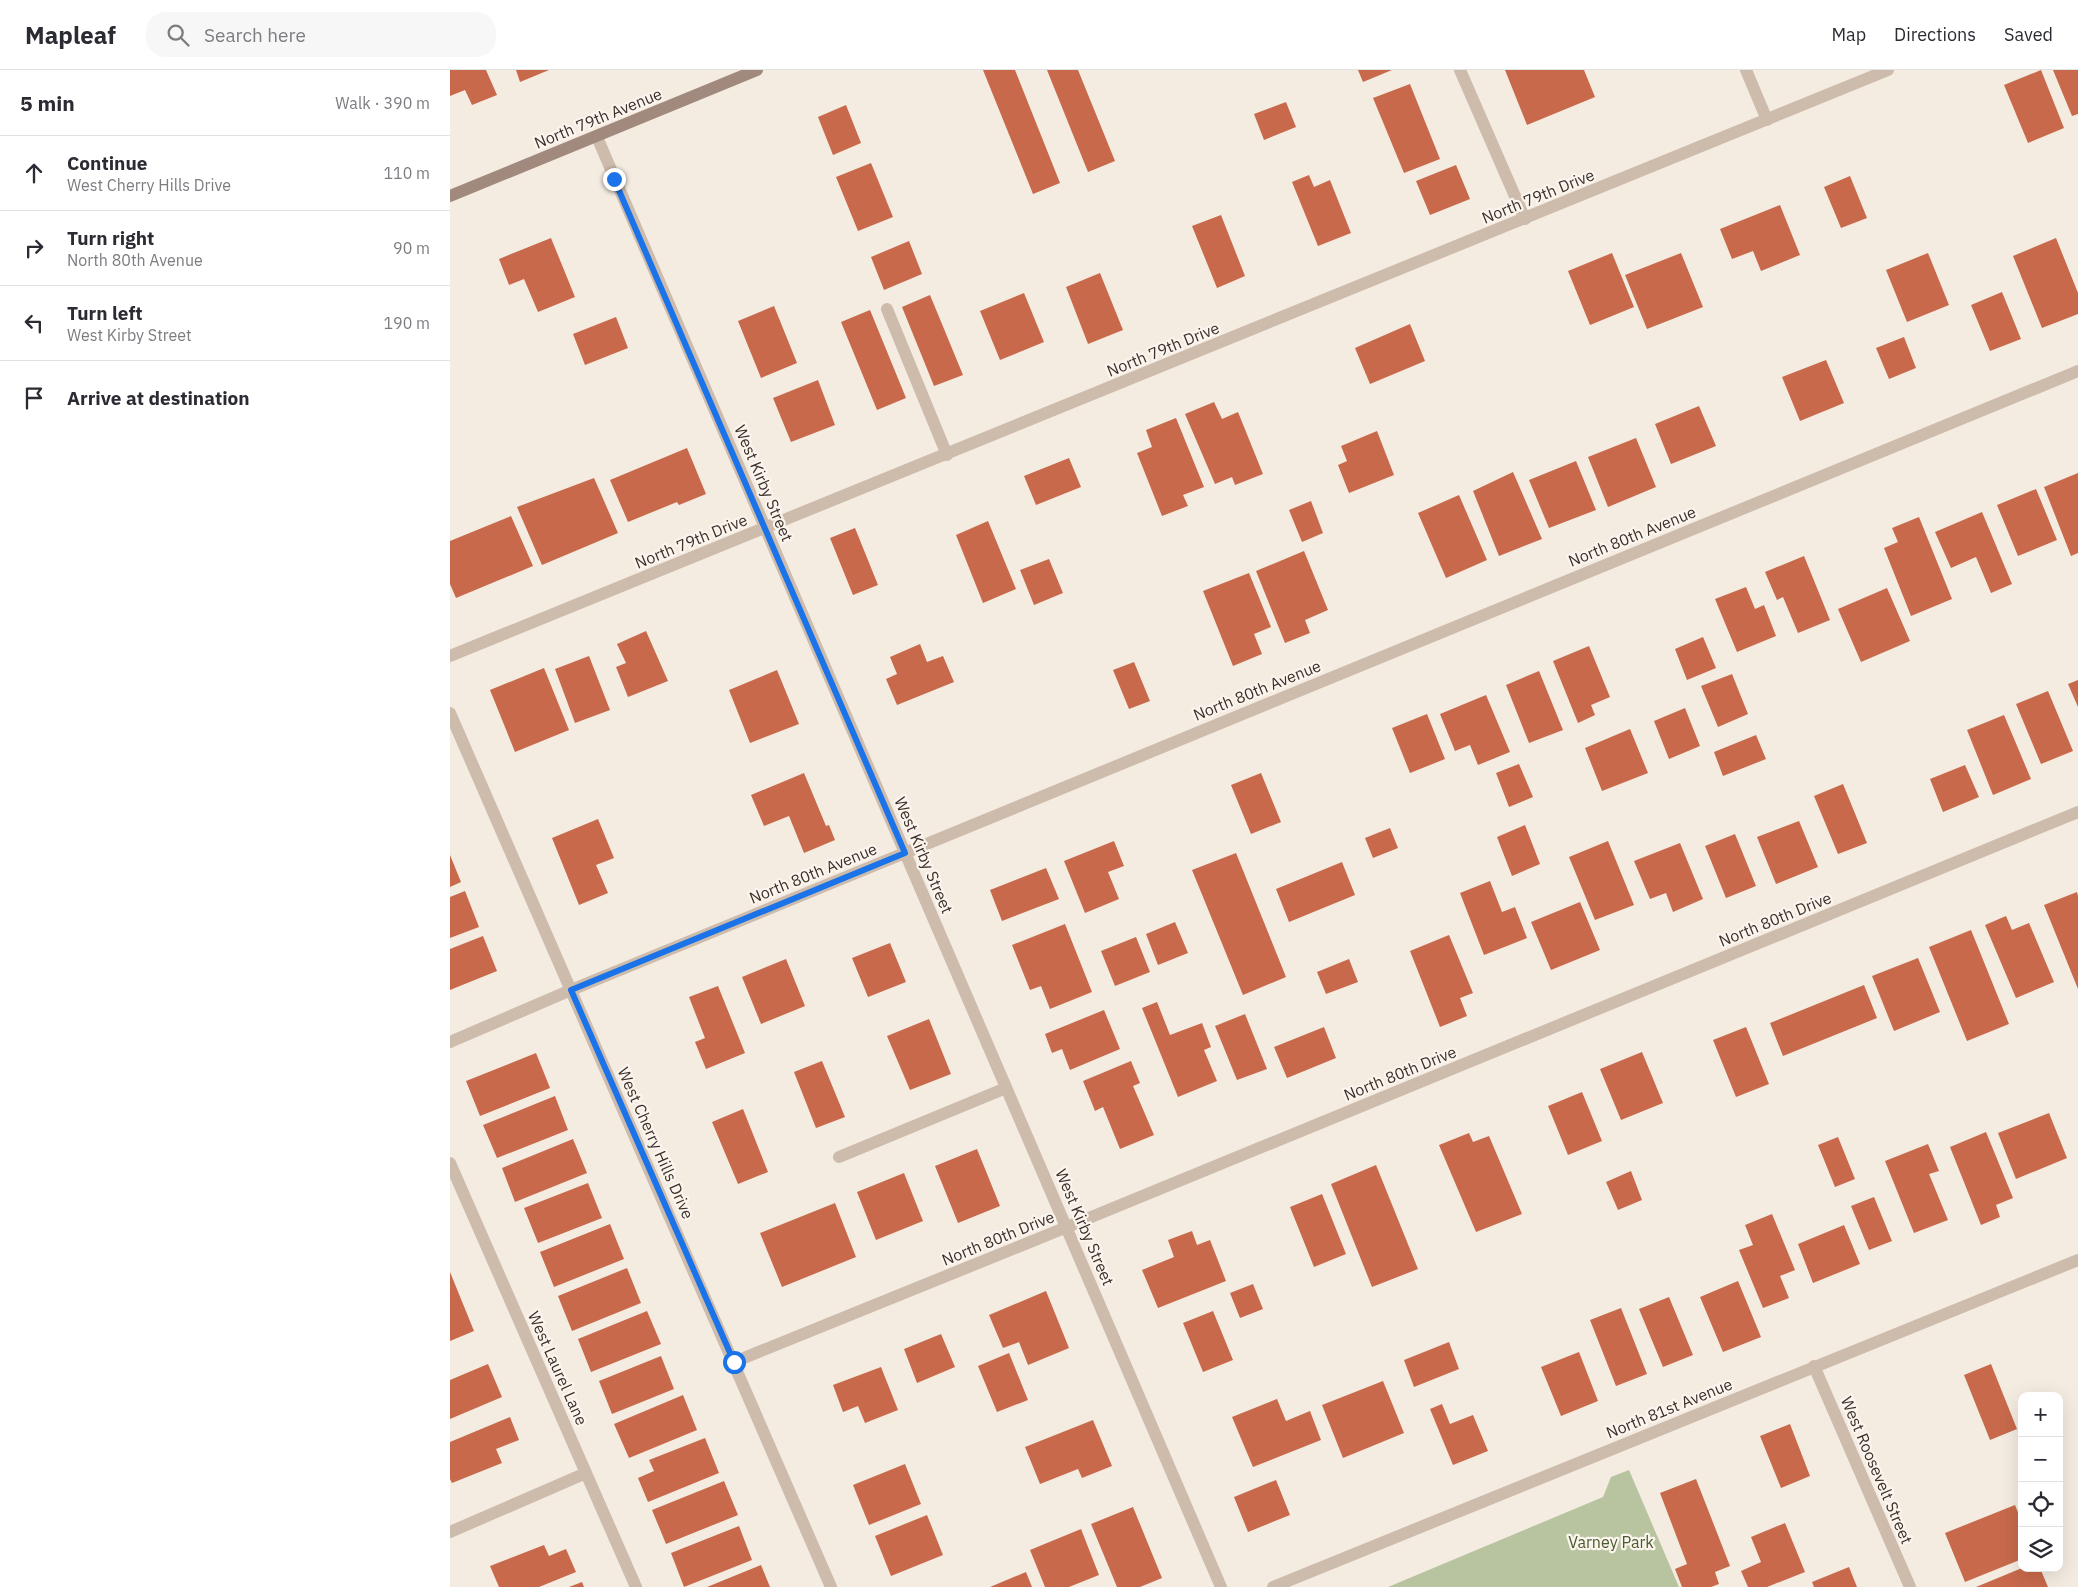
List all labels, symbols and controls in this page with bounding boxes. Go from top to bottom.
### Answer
search box [146,12,496,57]
text: Mapleaf [25,19,116,51]
icon: search [164,21,192,49]
text: Search here [204,23,306,47]
text: Map [1831,23,1866,46]
text: Directions [1894,23,1976,46]
text: Saved [2004,23,2053,46]
street label: North 79th Avenue [531,83,665,153]
text: 5 min [20,89,75,117]
text: Walk · 390 m [335,93,430,113]
text: Continue [67,151,147,175]
icon: ahead [20,159,48,187]
text: 110 m [383,163,430,183]
street label: North 79th Drive [1479,164,1597,228]
route end [603,168,626,191]
text: West Cherry Hills Drive [67,175,231,195]
text: Turn right [67,226,154,250]
icon: right [20,234,48,262]
text: 90 m [393,238,430,258]
text: North 80th Avenue [67,250,203,270]
text: Turn left [67,301,143,325]
icon: left [20,309,48,337]
text: 190 m [383,313,430,333]
street label: North 79th Drive [1104,317,1222,381]
text: West Kirby Street [67,325,192,345]
icon: arrive [20,384,48,412]
text: Arrive at destination [67,386,250,410]
street label: West Kirby Street [730,422,798,544]
street label: North 80th Avenue [1565,501,1699,571]
street label: North 79th Drive [632,509,750,573]
street label: North 80th Avenue [1190,655,1324,725]
street label: West Kirby Street [890,794,958,916]
street label: North 80th Avenue [746,838,880,908]
street label: North 80th Drive [1716,887,1834,951]
street label: North 80th Drive [1341,1041,1459,1105]
street label: West Cherry Hills Drive [614,1064,699,1222]
street label: West Kirby Street [1051,1166,1119,1288]
street label: North 80th Drive [939,1206,1057,1270]
street label: West Laurel Lane [524,1308,592,1428]
route start [723,1351,746,1374]
street label: North 81st Avenue [1603,1373,1735,1442]
map controls [2018,1392,2063,1572]
button: + [2018,1392,2063,1437]
street label: West Roosevelt Street [1837,1393,1917,1547]
button: − [2018,1437,2063,1482]
button: locate [2018,1482,2063,1527]
button: layers [2018,1527,2063,1572]
park label: Varney Park [1568,1532,1654,1552]

